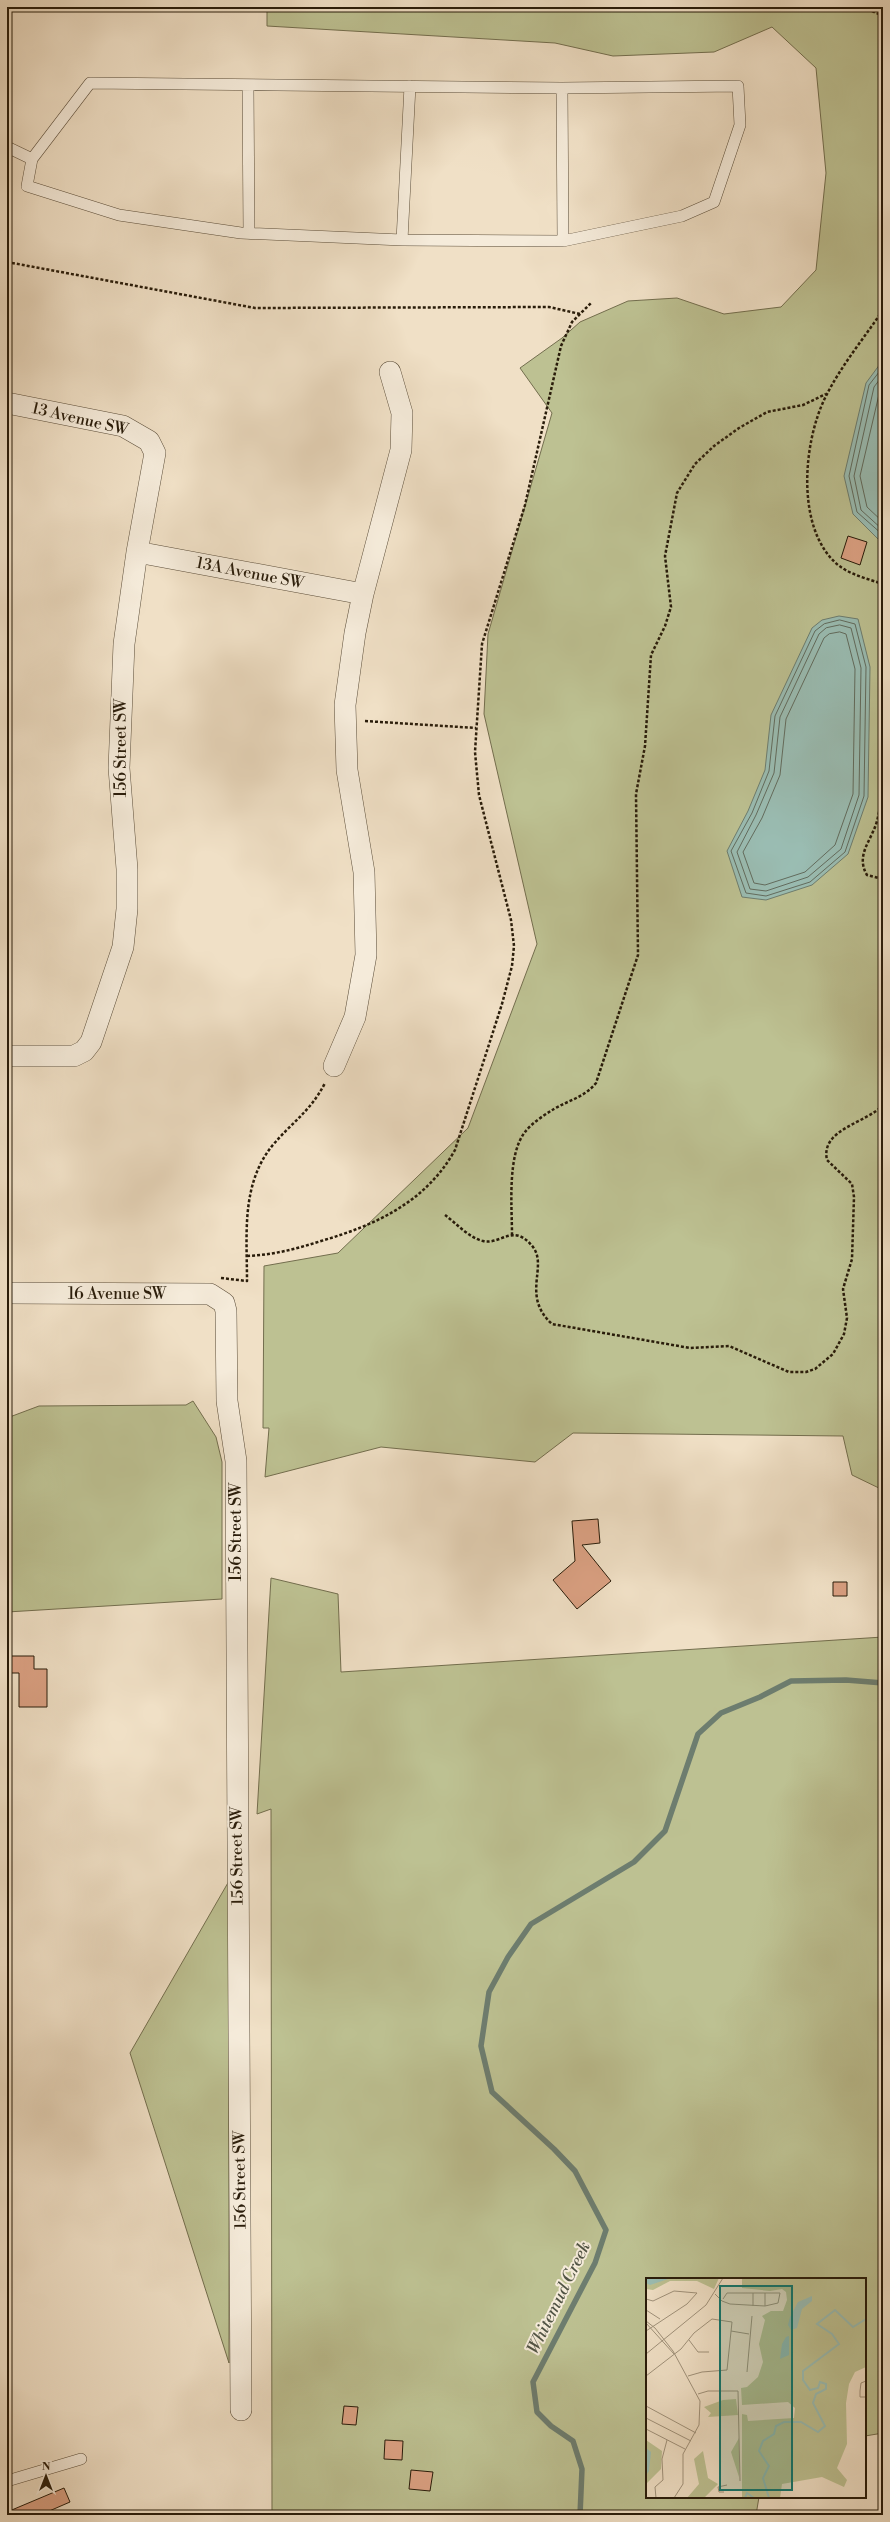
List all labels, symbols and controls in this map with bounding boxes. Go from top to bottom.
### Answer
street label: 13 Avenue SW [30,398,131,440]
street label: 13A Avenue SW [194,553,306,593]
street label: 156 Street SW [111,698,131,797]
street label: 16 Avenue SW [68,1284,167,1304]
street label: 156 Street SW [226,1482,246,1581]
street label: 156 Street SW [226,1806,248,1906]
street label: 156 Street SW [229,2130,251,2230]
water label: Whitemud Creek [522,2238,596,2358]
inset map [646,2278,866,2498]
north arrow [26,2456,66,2496]
text: N [42,2460,51,2474]

